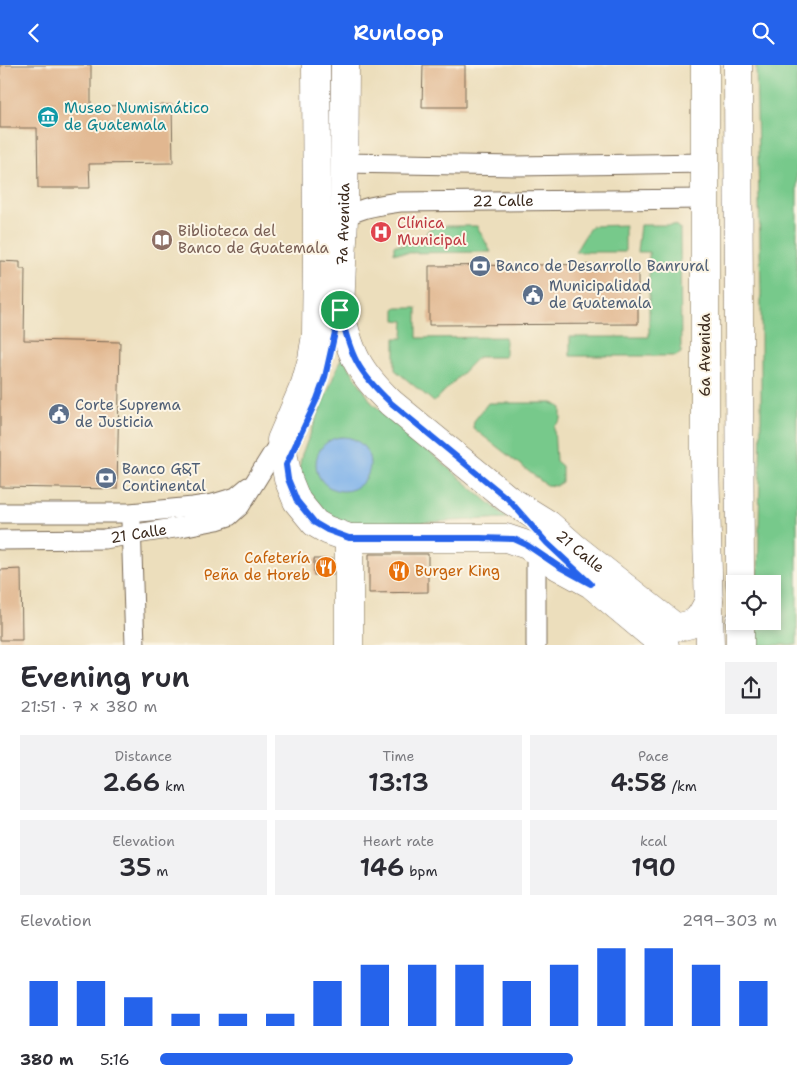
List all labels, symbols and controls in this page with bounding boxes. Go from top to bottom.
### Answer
text: Runloop [353,18,444,47]
icon: back [20,19,48,47]
icon: search [749,19,777,47]
place label: Museo Numismático de Guatemala [64,98,209,135]
museum icon: Museo Numismático de Guatemala [36,105,60,129]
street label: 7a Avenida [332,182,354,266]
street label: 22 Calle [472,191,534,211]
place label: Clínica Municipal [397,213,467,250]
hospital icon: Clínica Municipal [369,220,393,244]
place label: Biblioteca del Banco de Guatemala [178,221,330,258]
library icon: Biblioteca del Banco de Guatemala [150,228,174,252]
bank icon: Banco de Desarrollo Banrural [468,254,492,278]
place label: Banco de Desarrollo Banrural [496,256,709,276]
place label: Municipalidad de Guatemala [549,276,652,313]
public building icon: Municipalidad de Guatemala [521,283,545,307]
pin [319,289,361,331]
icon: arrive [326,296,354,324]
street label: 6a Avenida [695,313,715,397]
place label: Corte Suprema de Justicia [75,395,181,432]
public building icon: Corte Suprema de Justicia [47,402,71,426]
place label: Banco G&T Continental [122,459,206,496]
bank icon: Banco G&T Continental [94,466,118,490]
street label: 21 Calle [109,519,168,548]
street label: 21 Calle [552,526,608,577]
place label: Cafetería Peña de Horeb [204,548,311,585]
restaurant icon: Cafetería Peña de Horeb [314,555,338,579]
restaurant icon: Burger King [387,559,411,583]
place label: Burger King [415,561,500,581]
map controls [726,575,781,630]
button: locate [726,575,781,630]
text: Evening run [20,658,190,696]
button: share [725,662,777,714]
text: 21:51 · 7 × 380 m [20,696,157,717]
text: Distance [115,747,172,765]
text: Time [382,747,415,765]
text: Pace [638,747,669,765]
text: 2.66 [102,765,160,799]
text: 13:13 [368,765,429,799]
text: 4:58 [610,765,667,799]
text: km [160,777,185,795]
text: /km [667,777,697,795]
text: Elevation [112,832,175,850]
text: Heart rate [363,832,434,850]
text: kcal [640,832,667,850]
text: 35 [119,850,151,884]
text: 146 [359,850,405,884]
text: 190 [631,850,676,884]
text: m [151,862,168,880]
text: bpm [405,862,438,880]
text: Elevation [20,910,92,931]
text: 299–303 m [682,910,777,931]
text: 380 m [20,1049,74,1070]
text: 5:16 [100,1049,130,1070]

